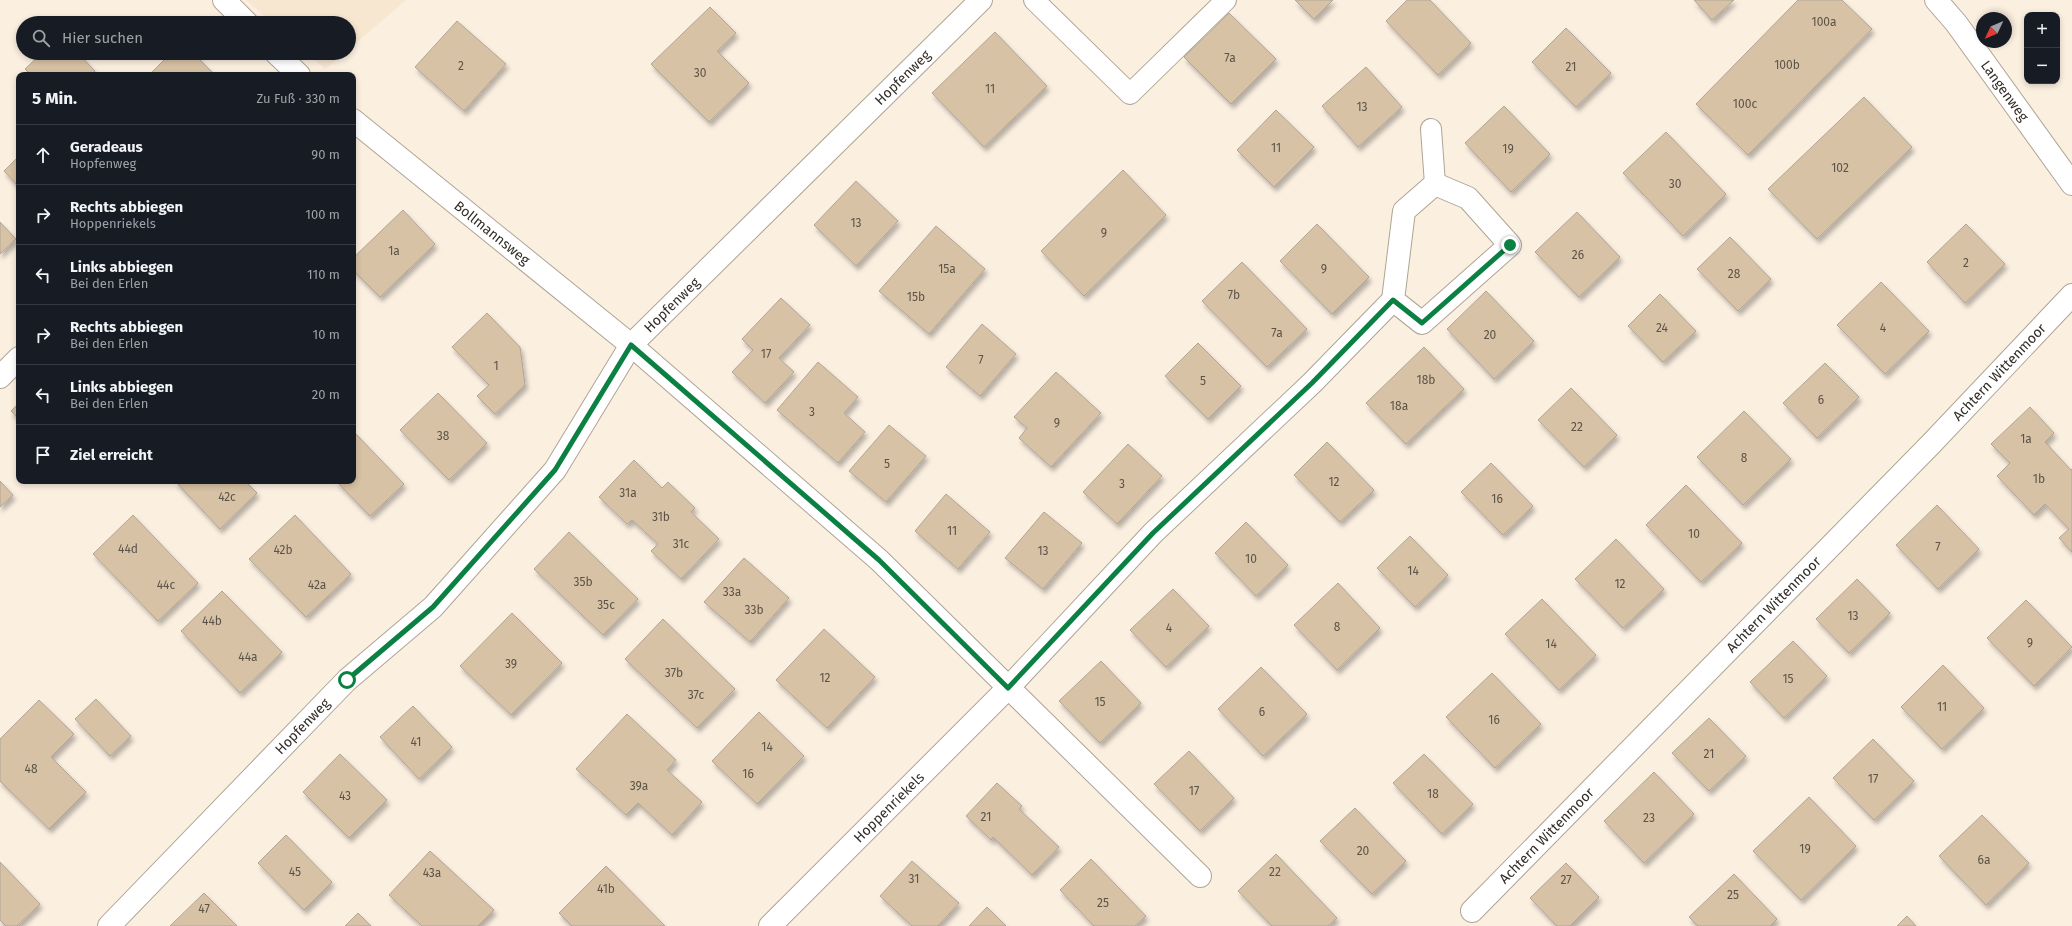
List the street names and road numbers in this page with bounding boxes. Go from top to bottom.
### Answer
street label: Hopfenweg [871,46,934,109]
street label: Langenweg [1977,57,2033,125]
street label: Bollmannsweg [451,197,534,269]
street label: Hopfenweg [640,273,704,336]
street label: Achtern Wittenmoor [1949,319,2050,424]
street label: Achtern Wittenmoor [1723,552,1825,656]
street label: Hopfenweg [271,694,334,758]
street label: Hoppenriekels [850,768,928,846]
street label: Achtern Wittenmoor [1495,783,1598,887]

